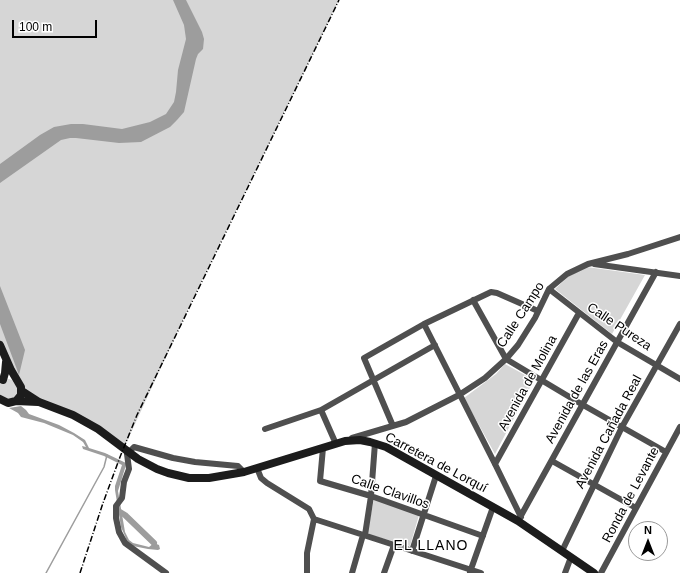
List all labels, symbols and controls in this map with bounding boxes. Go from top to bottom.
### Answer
scale bar [14,12,99,38]
text: 100 m [19,20,52,34]
street label: Calle Campo [494,279,548,351]
street label: Calle Pureza [584,300,654,354]
street label: Avenida de Molina [495,333,561,433]
street label: Avenida de las Eras [542,338,612,446]
street label: Avenida Cañada Real [572,373,646,491]
street label: Carretera de Lorquí [382,429,490,497]
street label: Ronda de Levante [599,444,663,546]
street label: Calle Clavillos [349,471,431,513]
north arrow [628,521,668,561]
text: N [644,524,652,536]
district label: EL LLANO [394,538,468,554]

